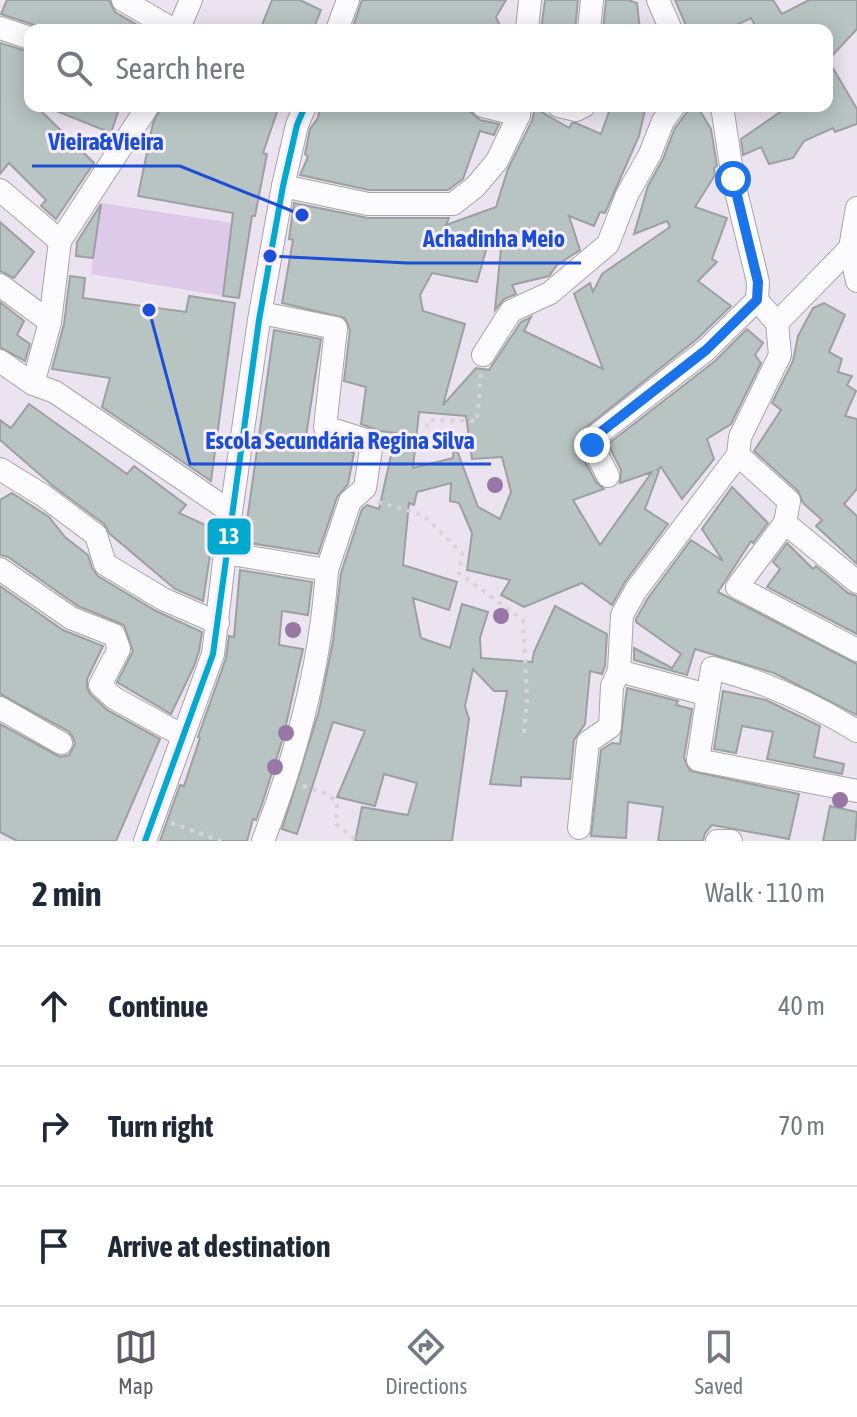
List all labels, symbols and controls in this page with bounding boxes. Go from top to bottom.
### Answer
search box [24,24,833,112]
icon: search [52,46,96,90]
text: Search here [116,51,245,85]
callout: Vieira&Vieira [32,118,180,166]
text: Vieira&Vieira [47,128,164,155]
route start [715,161,751,197]
callout: Achadinha Meio [407,215,581,263]
text: Achadinha Meio [422,225,565,252]
callout: Escola Secundária Regina Silva [190,416,491,464]
text: Escola Secundária Regina Silva [205,427,475,454]
route end [574,427,610,463]
line badge: 13 [206,517,252,556]
text: 13 [219,523,239,549]
text: 2 min [32,874,101,913]
text: Walk · 110 m [705,878,825,908]
icon: ahead [32,984,76,1028]
text: Continue [108,989,208,1023]
text: 40 m [778,991,825,1021]
icon: right [32,1104,76,1148]
text: Turn right [108,1109,214,1143]
text: 70 m [778,1111,825,1141]
icon: arrive [32,1224,76,1268]
text: Arrive at destination [108,1229,330,1263]
tab: Map [114,1325,158,1399]
tab: Directions [385,1325,467,1399]
tab: Saved [695,1325,743,1399]

